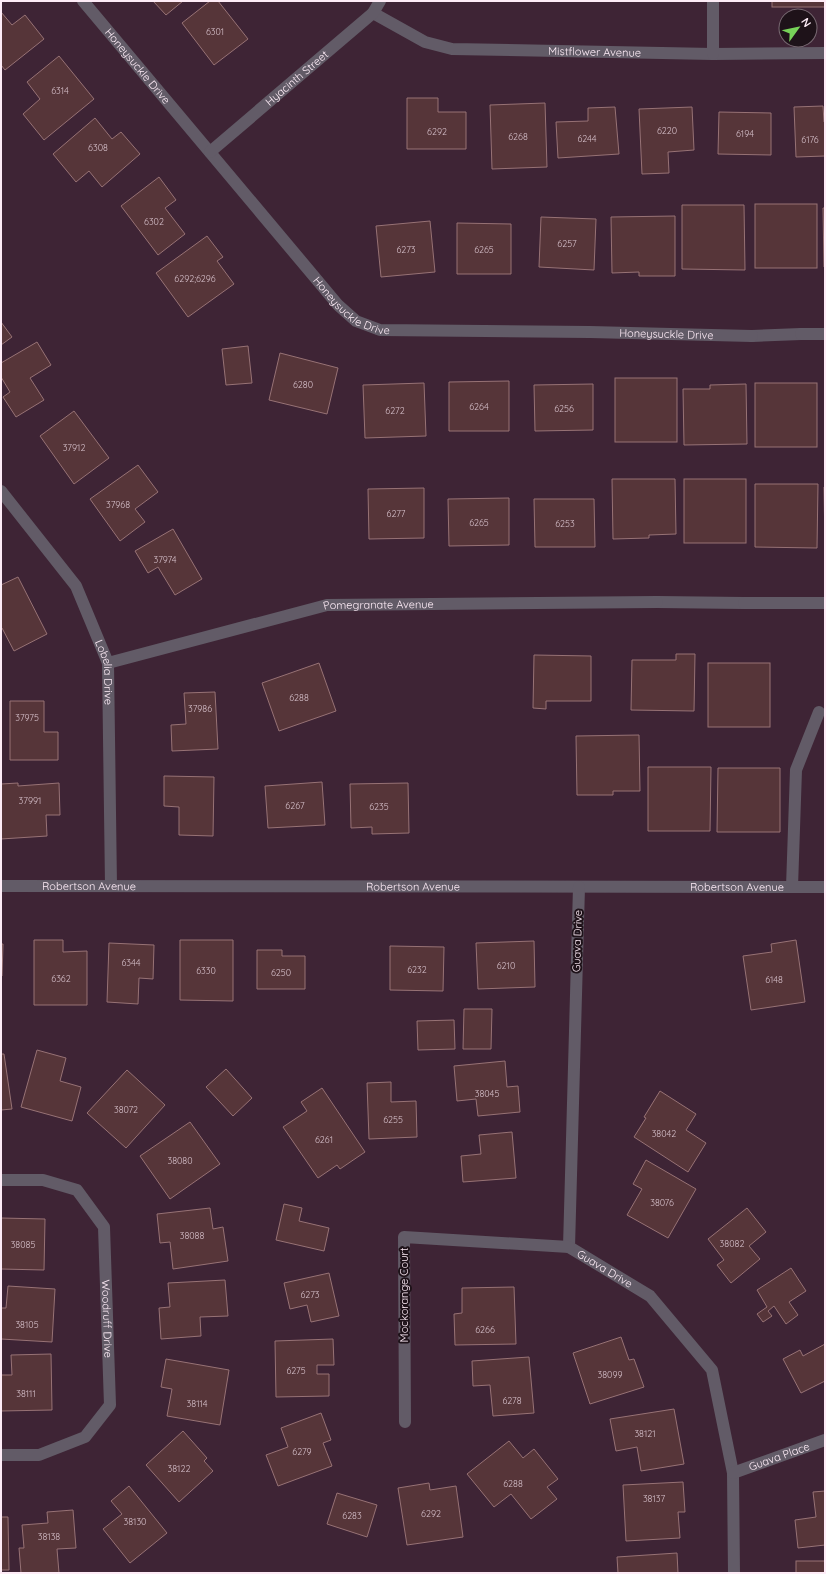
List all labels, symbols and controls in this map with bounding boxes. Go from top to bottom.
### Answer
north arrow [778,8,818,48]
text: N [798,15,814,30]
street label: Honeysuckle Drive [102,25,173,107]
house number: 6301 [206,26,224,37]
street label: Mistflower Avenue [548,44,641,60]
street label: Hyacinth Street [262,47,331,109]
house number: 6314 [51,85,69,96]
house number: 6220 [657,125,677,136]
house number: 6292 [427,126,447,137]
house number: 6194 [736,128,754,139]
house number: 6268 [508,131,528,142]
house number: 6244 [577,133,597,144]
house number: 6176 [801,134,819,145]
house number: 6308 [88,142,108,153]
house number: 6302 [144,216,164,227]
house number: 6257 [557,238,577,249]
house number: 6273 [397,244,416,255]
house number: 6265 [474,244,494,255]
house number: 6292;6296 [174,273,216,284]
street label: Honeysuckle Drive [310,274,390,337]
street label: Honeysuckle Drive [619,326,714,342]
house number: 6280 [293,379,313,390]
house number: 6264 [469,401,489,412]
house number: 6256 [554,403,574,414]
house number: 6272 [385,405,405,416]
house number: 37912 [63,442,85,453]
house number: 37968 [106,499,130,510]
house number: 6277 [387,508,406,519]
house number: 6265 [469,517,489,528]
house number: 6253 [555,518,575,529]
house number: 37974 [153,554,177,565]
street label: Pomegranate Avenue [321,597,434,613]
street label: Lobelia Drive [92,638,116,705]
house number: 6288 [289,692,309,703]
house number: 37986 [188,703,212,714]
house number: 37975 [15,712,39,723]
house number: 37991 [19,795,41,806]
house number: 6267 [285,800,305,811]
house number: 6235 [369,801,389,812]
street label: Robertson Avenue [42,879,136,893]
street label: Robertson Avenue [366,879,460,894]
street label: Robertson Avenue [690,880,784,894]
street label: Guava Drive [569,910,585,972]
house number: 6344 [121,957,141,968]
house number: 6210 [497,960,515,971]
house number: 6232 [407,964,427,975]
house number: 6330 [196,965,216,976]
house number: 6250 [271,967,291,978]
house number: 6362 [51,973,71,984]
house number: 6148 [765,974,783,985]
house number: 38045 [475,1088,499,1099]
house number: 38072 [114,1104,138,1115]
house number: 6255 [383,1114,403,1125]
house number: 38042 [652,1128,676,1139]
house number: 6261 [315,1134,333,1145]
house number: 38080 [167,1155,193,1166]
house number: 38076 [650,1197,674,1208]
house number: 38088 [180,1230,204,1241]
house number: 38082 [720,1238,744,1249]
house number: 38085 [11,1239,35,1250]
street label: Mockorange Court [397,1247,411,1342]
street label: Guava Drive [574,1247,635,1291]
street label: Woodruff Drive [99,1279,115,1358]
house number: 6273 [301,1289,320,1300]
house number: 38105 [15,1319,39,1330]
house number: 6266 [475,1324,495,1335]
house number: 6275 [286,1365,306,1376]
house number: 38099 [598,1369,622,1380]
house number: 38111 [16,1388,36,1399]
house number: 6278 [502,1395,522,1406]
house number: 38114 [187,1398,208,1409]
house number: 38121 [634,1428,656,1439]
street label: Guava Place [747,1439,811,1474]
house number: 6279 [292,1446,312,1457]
house number: 38122 [168,1463,190,1474]
house number: 6288 [503,1478,523,1489]
house number: 38137 [643,1493,665,1504]
house number: 6292 [421,1508,441,1519]
house number: 6283 [342,1510,362,1521]
house number: 38130 [124,1516,146,1527]
house number: 38138 [38,1531,60,1542]

